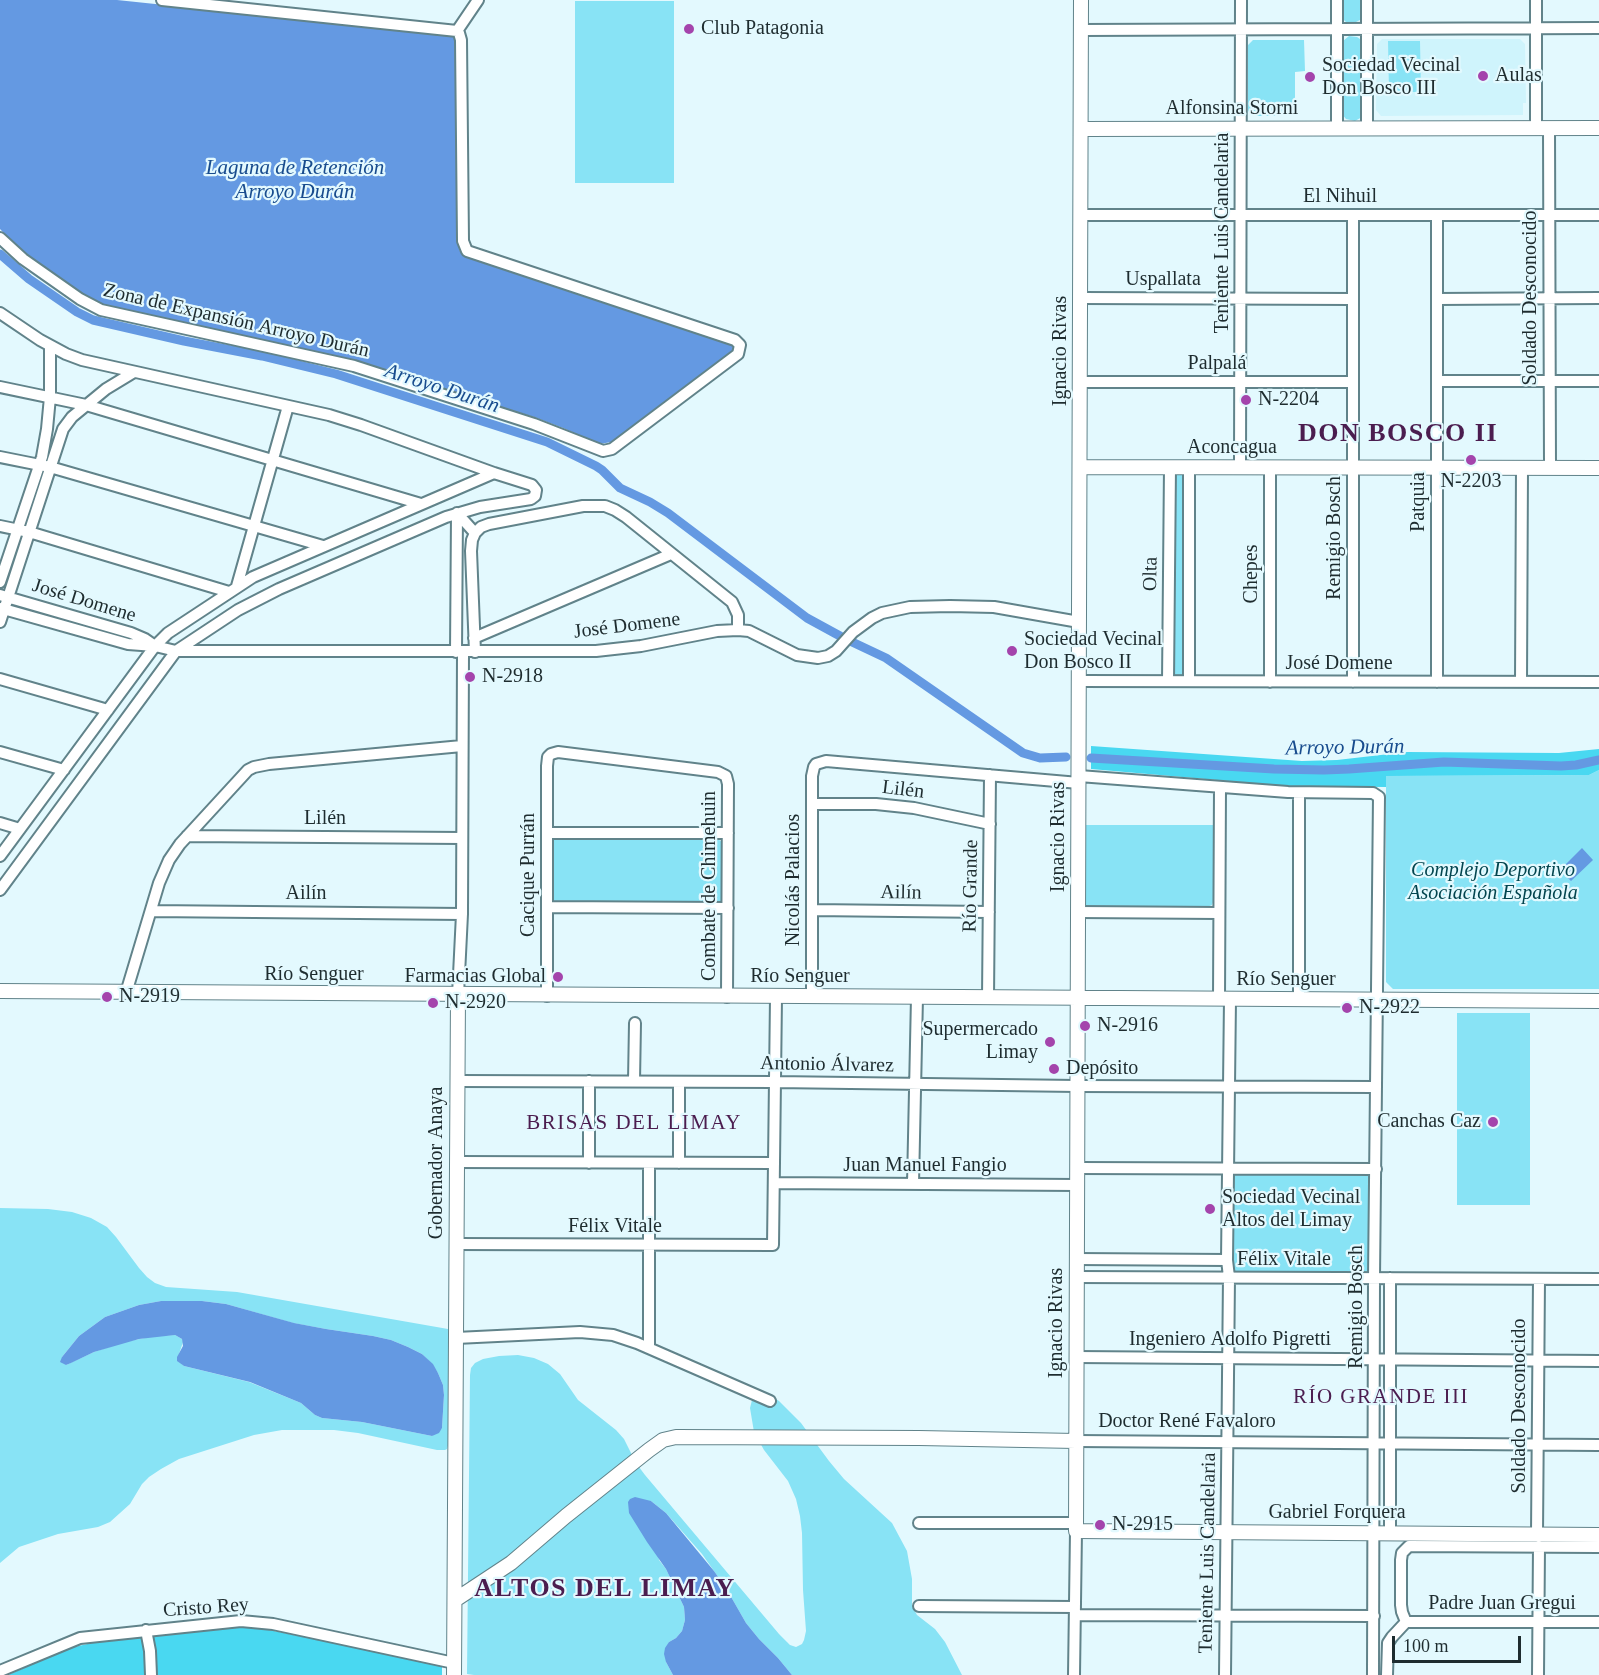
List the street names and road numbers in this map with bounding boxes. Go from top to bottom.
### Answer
street label: Alfonsina Storni [1166,97,1298,121]
street label: Teniente Luis Candelaria [1211,133,1235,333]
street label: El Nihuil [1303,185,1377,209]
street label: Soldado Desconocido [1519,211,1543,385]
street label: Uspallata [1125,268,1201,292]
street label: Zona de Expansión Arroyo Durán [101,279,371,363]
street label: Ignacio Rivas [1049,296,1073,406]
street label: Palpalá [1188,352,1246,376]
street label: Aconcagua [1187,436,1277,460]
street label: Patquia [1407,472,1431,532]
street label: Remigio Bosch [1323,476,1347,600]
street label: Chepes [1240,545,1264,603]
street label: Olta [1139,557,1163,591]
street label: José Domene [29,574,139,628]
street label: José Domene [572,608,682,644]
street label: José Domene [1285,652,1393,676]
street label: Lilén [881,776,925,804]
street label: Ignacio Rivas [1047,782,1071,892]
street label: Combate de Chimehuin [698,791,722,981]
street label: Lilén [304,807,346,831]
street label: Cacique Purrán [517,813,541,937]
street label: Nicolás Palacios [782,814,806,946]
street label: Río Grande [958,839,984,933]
street label: Ailín [880,881,922,905]
street label: Ailín [285,882,327,906]
street label: Río Senguer [264,963,364,987]
street label: Río Senguer [750,965,850,989]
street label: Río Senguer [1236,968,1336,992]
street label: Antonio Álvarez [760,1052,894,1078]
street label: Gobernador Anaya [425,1087,449,1239]
street label: Juan Manuel Fangio [843,1154,1007,1178]
street label: Félix Vitale [568,1215,662,1239]
street label: Remigio Bosch [1345,1245,1369,1369]
street label: Félix Vitale [1237,1248,1331,1272]
street label: Ignacio Rivas [1045,1268,1069,1378]
street label: Soldado Desconocido [1508,1319,1532,1493]
street label: Ingeniero Adolfo Pigretti [1129,1328,1331,1352]
street label: Doctor René Favaloro [1098,1410,1276,1434]
street label: Teniente Luis Candelaria [1194,1452,1222,1654]
street label: Gabriel Forquera [1268,1501,1406,1525]
street label: Padre Juan Gregui [1428,1592,1576,1616]
street label: Cristo Rey [162,1593,250,1623]

